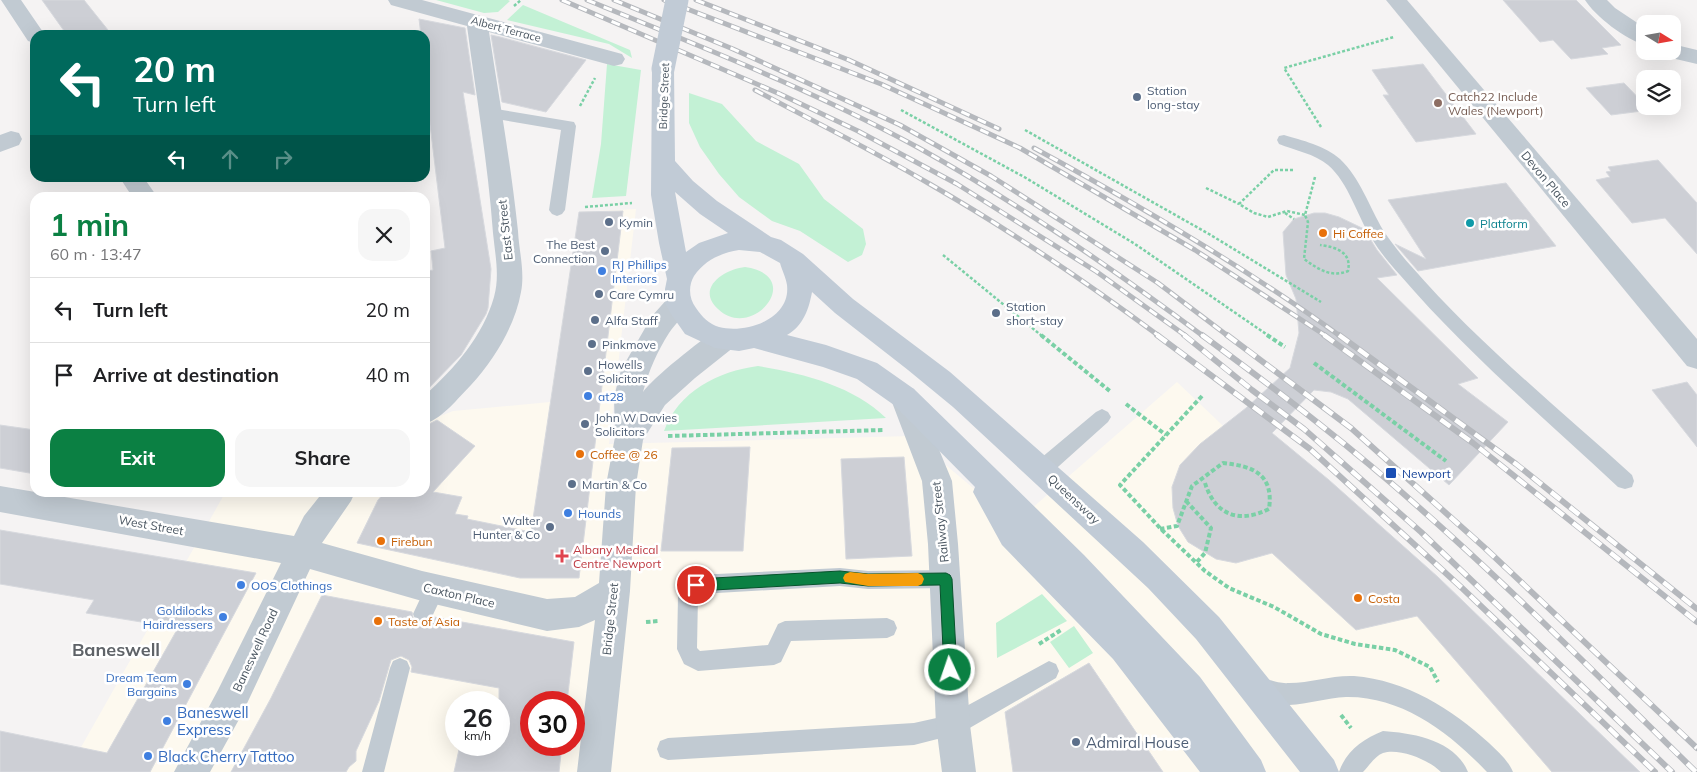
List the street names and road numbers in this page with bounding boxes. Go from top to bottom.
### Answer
street label: Albert Terrace [469,13,543,45]
street label: Bridge Street [656,62,672,130]
street label: Devon Place [1518,148,1574,210]
street label: East Street [494,199,516,261]
street label: Queensway [1045,471,1104,527]
street label: Railway Street [928,481,952,563]
street label: West Street [117,512,185,538]
street label: Caxton Place [422,579,496,611]
street label: Bridge Street [599,582,621,656]
street label: Baneswell Road [229,606,281,694]

